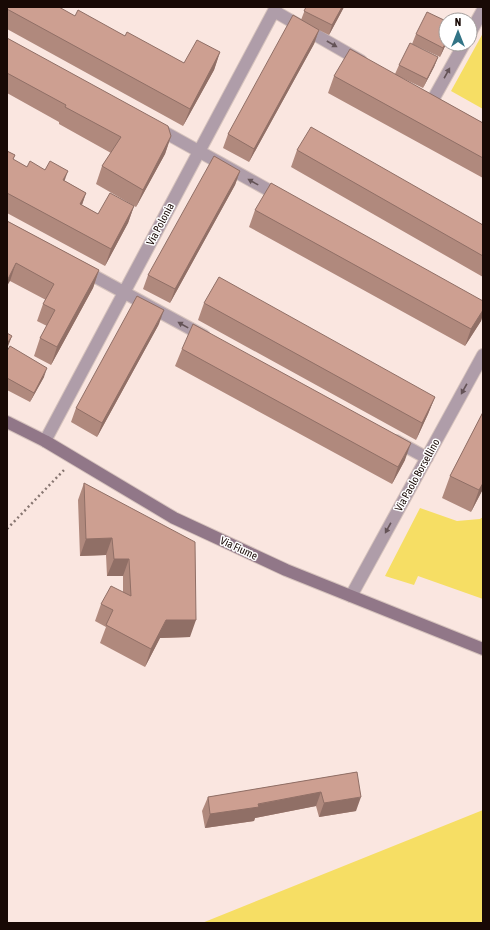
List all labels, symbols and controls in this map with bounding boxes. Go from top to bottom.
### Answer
north arrow [438,12,478,52]
text: N [455,16,461,28]
one-way arrow [326,41,338,48]
one-way arrow [444,67,451,79]
one-way arrow [247,178,259,185]
street label: Via Polonia [144,201,176,247]
one-way arrow [178,322,189,328]
one-way arrow [461,383,468,395]
street label: Via Paolo Borsellino [392,437,442,513]
one-way arrow [385,522,392,533]
street label: Via Fiume [218,534,260,562]

